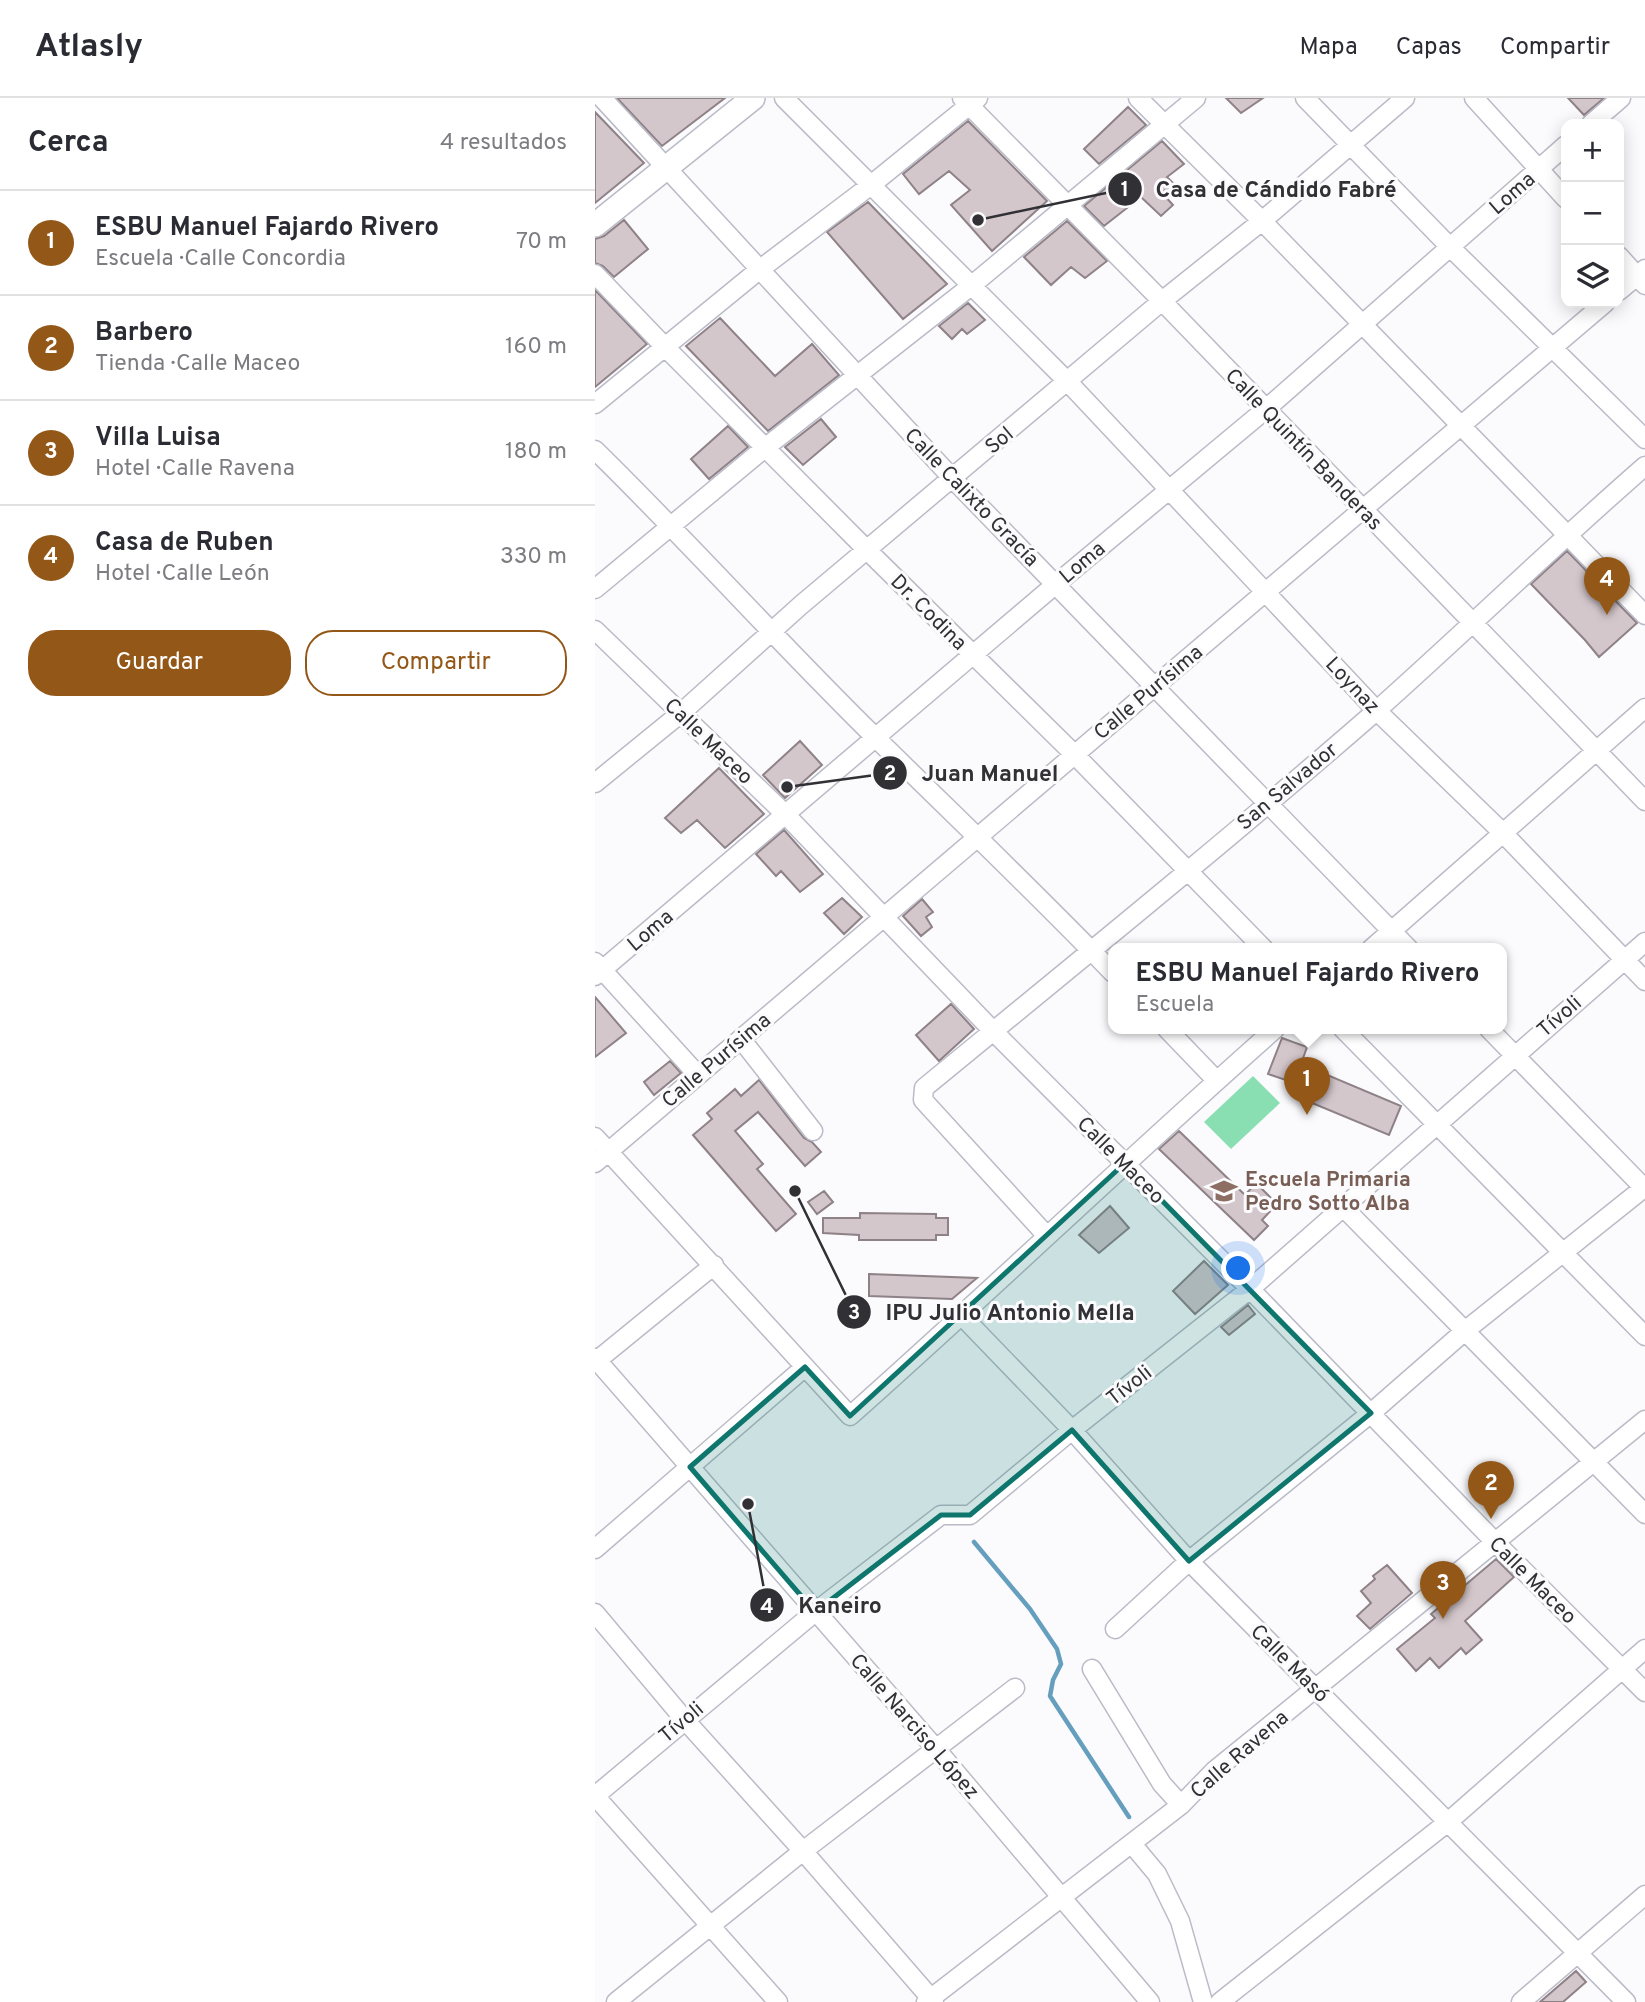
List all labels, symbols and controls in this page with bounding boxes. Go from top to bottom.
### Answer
text: Atlasly [35,27,143,69]
text: Mapa [1300,33,1358,63]
text: Capas [1396,33,1462,63]
text: Compartir [1500,33,1610,63]
map controls [1561,119,1624,308]
button: + [1561,119,1624,182]
text: Cerca [28,125,108,162]
text: 4 resultados [440,129,567,158]
callout: Casa de Cándido Fabré [1107,167,1411,211]
street label: Loma [1484,167,1542,221]
text: 1 [1121,177,1129,204]
text: Casa de Cándido Fabré [1156,177,1396,206]
button: − [1561,182,1624,245]
text: ESBU Manuel Fajardo Rivero [95,212,439,245]
text: 1 [46,228,56,257]
text: 70 m [516,228,567,257]
text: Escuela · Calle Concordia [95,245,346,274]
button: layers [1561,245,1624,308]
text: Barbero [95,317,193,350]
text: 2 [44,333,58,362]
text: 160 m [505,333,567,362]
text: Tienda · Calle Maceo [95,350,300,379]
street label: Calle Quintín Banderas [1218,363,1387,537]
street label: Sol [980,421,1020,461]
text: Villa Luisa [95,422,221,455]
street label: Calle Calixto Gracía [898,423,1044,573]
text: 3 [44,438,58,467]
text: 180 m [505,438,567,467]
text: Hotel · Calle Ravena [95,455,295,484]
text: Casa de Ruben [95,527,274,560]
street label: Loma [1054,536,1112,590]
text: 4 [44,543,58,572]
text: 330 m [500,543,567,572]
pin: 4 [1584,557,1630,615]
text: Hotel · Calle León [95,560,270,589]
street label: Dr. Codina [884,569,972,657]
button: Guardar [28,630,291,696]
button: Compartir [305,630,567,696]
street label: Calle Purísima [1089,640,1209,747]
street label: Loynaz [1319,652,1385,720]
street label: Calle Maceo [658,693,758,791]
street label: San Salvador [1232,737,1344,837]
callout: Juan Manuel [873,751,1073,795]
text: 2 [884,761,896,788]
text: Juan Manuel [922,761,1058,790]
street label: Loma [622,904,680,958]
popup [1108,943,1507,1034]
text: ESBU Manuel Fajardo Rivero [1136,958,1479,991]
street label: Tívoli [1532,990,1588,1044]
text: Escuela [1136,991,1214,1020]
street label: Calle Purísima [657,1008,777,1115]
pin: 1 [1284,1057,1330,1115]
street label: Calle Maceo [1070,1111,1170,1211]
place label: Escuela Primaria Pedro Sotto Alba [1245,1167,1411,1218]
school or university icon: Escuela Primaria Pedro Sotto Alba [1209,1176,1239,1206]
your location [1221,1251,1255,1285]
callout: IPU Julio Antonio Mella [837,1290,1149,1334]
text: 3 [848,1300,860,1327]
text: IPU Julio Antonio Mella [886,1300,1134,1329]
street label: Tívoli [1102,1360,1158,1412]
pin: 2 [1468,1461,1514,1519]
street label: Calle Maceo [1482,1531,1582,1631]
pin: 3 [1420,1561,1466,1619]
callout: Kaneiro [749,1583,896,1627]
text: Kaneiro [798,1593,882,1622]
text: 4 [760,1594,774,1621]
street label: Calle Masó [1244,1619,1334,1709]
street label: Calle Narciso López [843,1648,985,1805]
street label: Tívoli [654,1696,710,1750]
street label: Calle Ravena [1185,1705,1295,1805]

